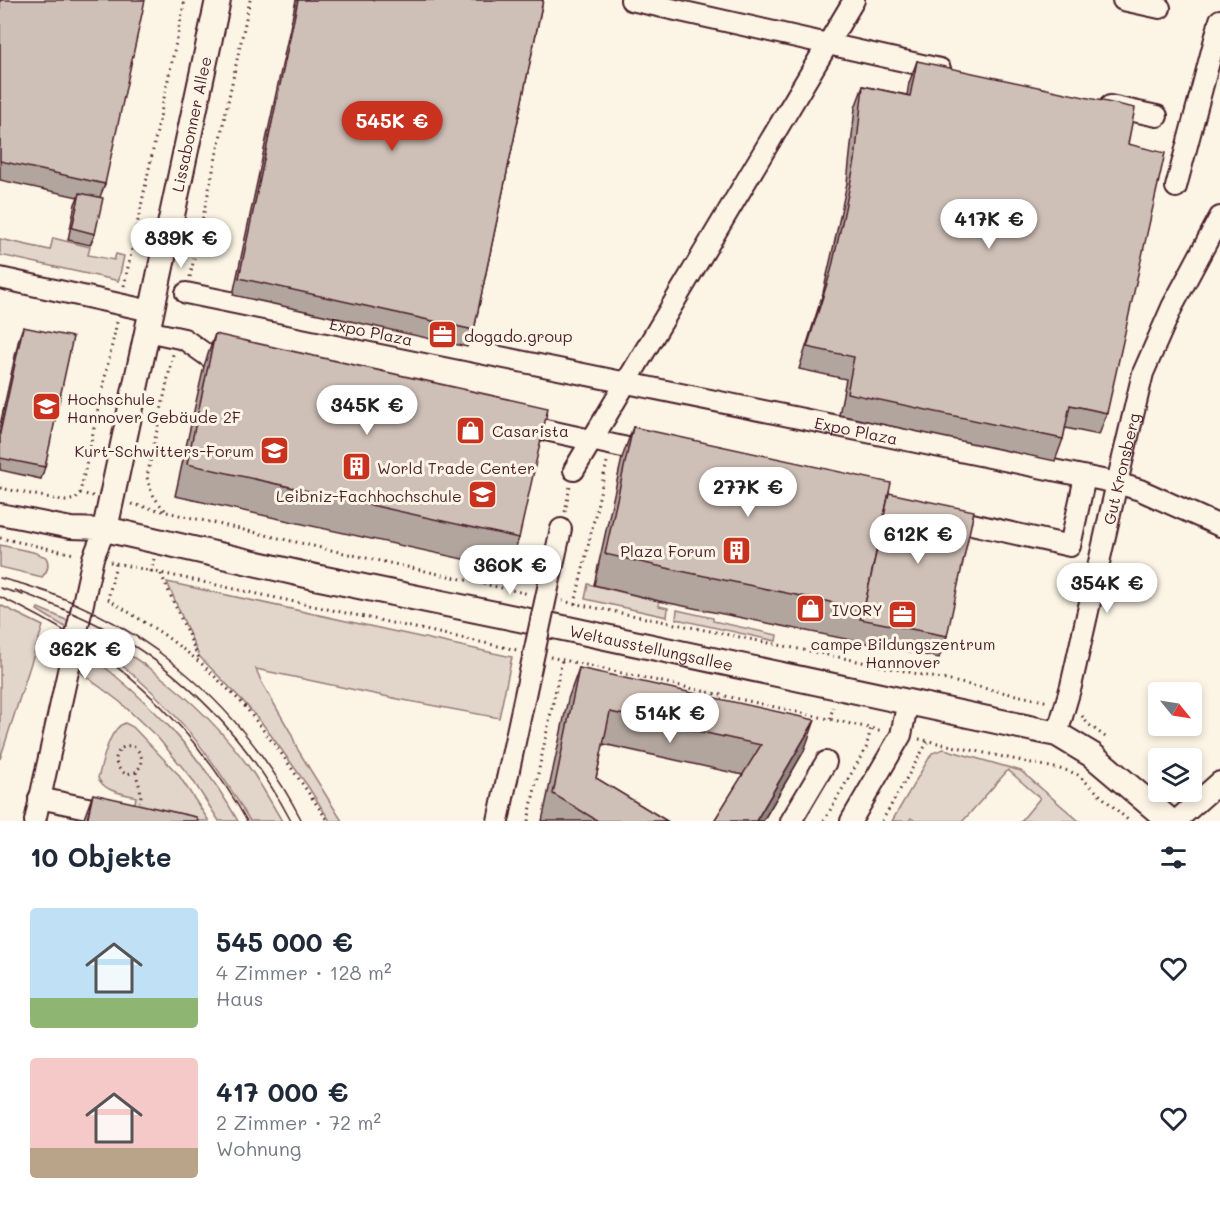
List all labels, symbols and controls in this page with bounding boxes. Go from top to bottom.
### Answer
street label: Lissabonner Allee [166,54,216,194]
pin: 545K € [343,101,441,152]
text: 545K € [356,107,428,133]
pin: 417K € [940,199,1038,250]
text: 417K € [954,205,1024,231]
pin: 839K € [132,218,230,269]
text: 839K € [145,224,218,250]
street label: Expo Plaza [328,312,415,350]
office icon: dogado.group [427,319,459,351]
place label: dogado.group [464,325,573,346]
pin: 345K € [318,385,416,436]
place label: Hochschule Hannover Gebäude 2F [67,388,241,427]
school or university icon: Hochschule Hannover Gebäude 2F [30,391,62,423]
text: 345K € [331,391,403,417]
street label: Expo Plaza [813,411,900,449]
street label: Gut Kronsberg [1097,411,1144,527]
shop icon: Casarista [455,414,487,446]
place label: Casarista [492,420,569,441]
school or university icon: Kurt-Schwitters-Forum [259,434,291,466]
place label: Kurt-Schwitters-Forum [74,440,254,461]
building icon: World Trade Center [340,451,372,483]
place label: World Trade Center [377,457,535,478]
pin: 277K € [699,467,797,518]
text: 277K € [713,473,783,499]
school or university icon: Leibniz-Fachhochschule [467,479,499,511]
place label: Leibniz-Fachhochschule [276,485,462,506]
pin: 612K € [869,514,967,565]
text: 612K € [884,520,952,546]
building icon: Plaza Forum [721,534,753,566]
place label: Plaza Forum [620,540,716,561]
pin: 360K € [461,545,559,596]
text: 360K € [473,551,547,577]
pin: 354K € [1058,563,1156,614]
text: 354K € [1071,569,1143,595]
shop icon: IVORY [795,593,827,625]
place label: IVORY [832,599,883,620]
office icon: campe Bildungszentrum Hannover [887,599,919,631]
street label: Weltausstellungsallee [568,619,735,675]
pin: 362K € [36,629,134,680]
place label: campe Bildungszentrum Hannover [811,633,995,672]
text: 362K € [49,635,121,661]
north arrow [1148,682,1202,736]
map controls [1148,682,1202,802]
pin: 514K € [621,693,719,744]
text: 514K € [635,699,705,725]
button: layers [1148,748,1202,802]
text: 10 Objekte [30,840,172,874]
icon: filters [1157,841,1190,874]
text: 545 000 € [216,925,353,959]
icon: home [78,932,150,1004]
icon: heart [1157,952,1190,985]
text: 4 Zimmer · 128 m² [216,959,392,985]
text: Haus [216,985,263,1011]
text: 417 000 € [216,1075,348,1109]
icon: home [78,1082,150,1154]
icon: heart [1157,1102,1190,1135]
text: 2 Zimmer · 72 m² [216,1109,381,1135]
text: Wohnung [216,1135,301,1161]

